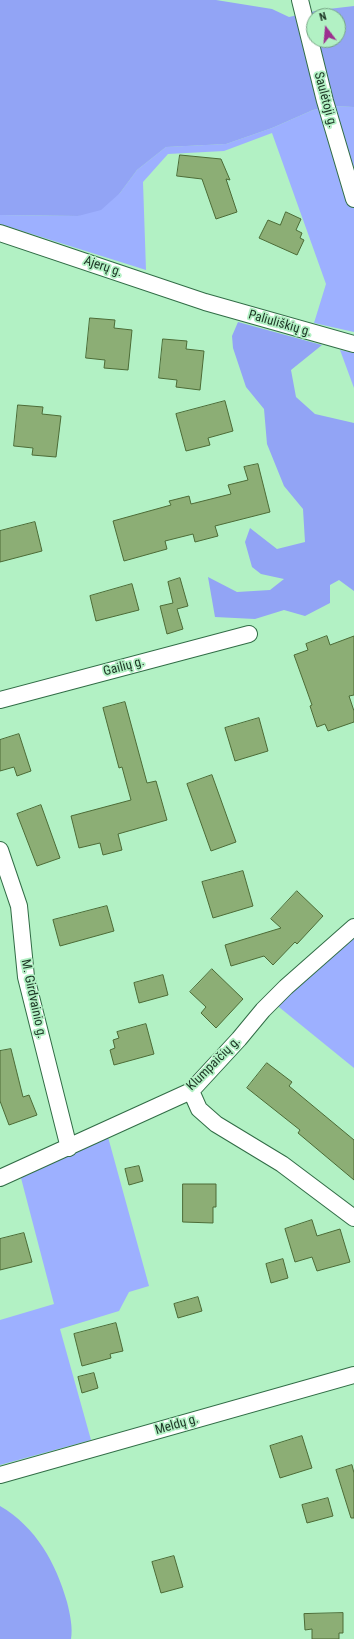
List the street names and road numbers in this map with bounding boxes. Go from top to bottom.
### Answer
street label: Saulėtoji g. [310,70,340,130]
street label: Ajerų g. [82,253,124,281]
street label: Paliuliškių g. [246,307,314,341]
street label: Gailių g. [102,654,146,680]
street label: M. Girdvainio g. [17,958,49,1040]
street label: Klumpaičių g. [184,1034,244,1094]
street label: Meldų g. [153,1411,201,1439]

